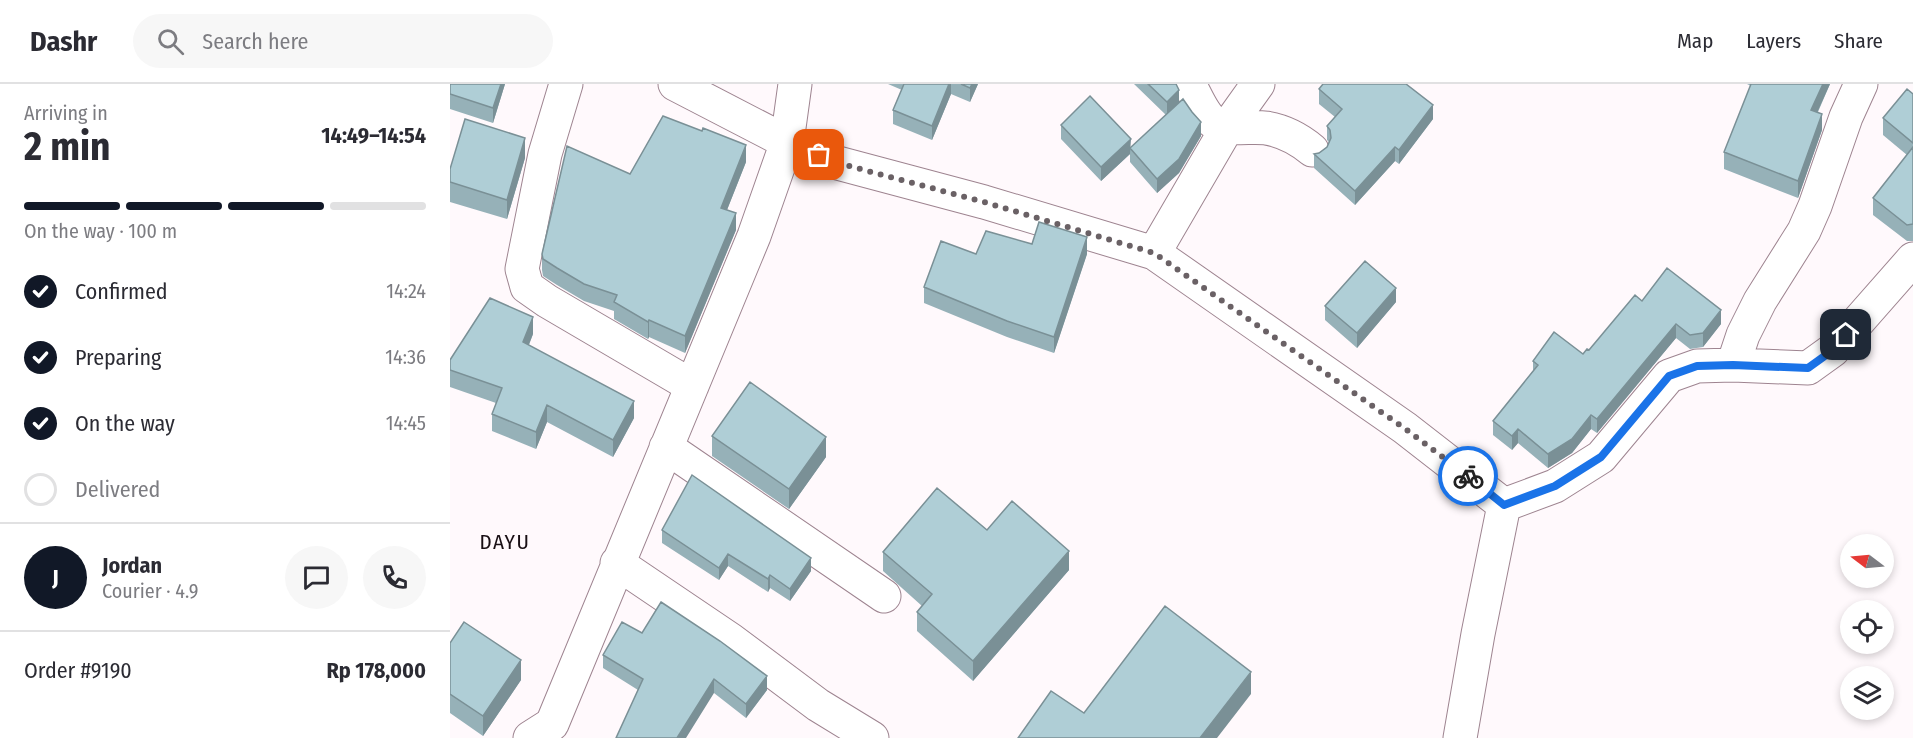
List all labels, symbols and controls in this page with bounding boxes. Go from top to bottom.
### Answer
search box [133,14,553,68]
text: Dashr [30,25,97,58]
icon: search [154,25,187,58]
text: Search here [202,28,308,55]
text: Map [1677,28,1713,54]
text: Layers [1746,28,1801,54]
text: Share [1834,28,1883,54]
text: Arriving in [24,101,108,125]
text: 14:49–14:54 [321,122,426,149]
text: 2 min [24,124,110,170]
pin [793,129,844,180]
icon: bag [802,138,835,171]
text: On the way · 100 m [24,219,177,243]
icon: check [24,275,57,308]
text: Confirmed [75,278,168,305]
text: 14:24 [386,279,426,303]
pin [1820,309,1871,360]
icon: home [1829,318,1862,351]
icon: check [24,341,57,374]
text: Preparing [75,344,161,371]
text: 14:36 [385,345,426,369]
icon: check [24,407,57,440]
text: On the way [75,410,175,437]
text: 14:45 [386,411,426,435]
courier [1438,446,1498,506]
icon: bike [1452,460,1485,493]
text: Delivered [75,476,160,503]
district label: DAYU [480,529,530,555]
north arrow [1840,534,1894,588]
map controls [1840,534,1894,720]
button: chat [285,546,348,609]
button: phone [363,546,426,609]
text: Jordan [102,552,162,579]
text: J [52,564,59,591]
text: Courier · 4.9 [102,579,198,603]
button: locate [1840,600,1894,654]
text: Order #9190 [24,657,132,684]
text: Rp 178,000 [326,657,426,684]
button: layers [1840,666,1894,720]

